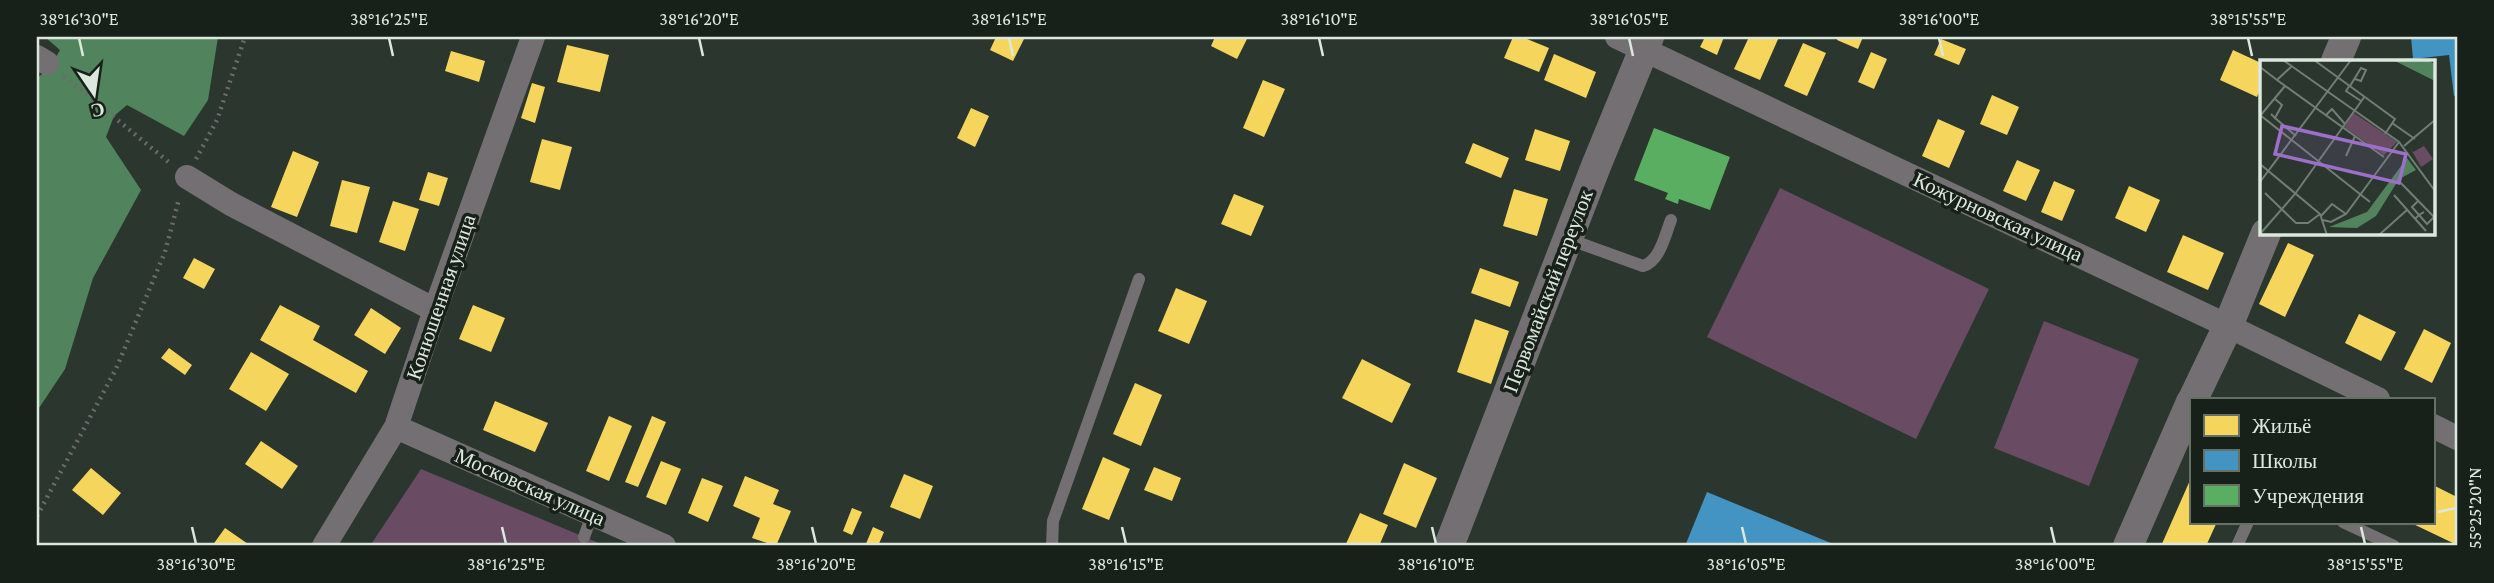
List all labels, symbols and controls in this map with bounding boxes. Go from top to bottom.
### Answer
text: 38°16'30"E [39,9,119,29]
text: 38°16'25"E [350,9,428,29]
text: 38°16'20"E [659,9,739,29]
text: 38°16'15"E [971,9,1047,29]
text: 38°16'10"E [1280,9,1358,29]
text: 38°16'05"E [1589,9,1669,29]
text: 38°16'00"E [1899,9,1980,29]
text: 38°15'55"E [2210,9,2286,29]
north arrow [60,60,130,130]
inset map [2260,60,2434,234]
text: С [89,98,107,122]
street label: Кожурновская улица [1910,167,2087,267]
street label: Первомайский переулок [1498,186,1598,396]
street label: Конюшенная улица [401,211,481,383]
legend [2190,398,2434,524]
text: Жильё [2252,414,2311,438]
street label: Московская улица [451,443,609,531]
text: Школы [2252,449,2317,473]
text: 55°25'20"N [2465,467,2485,549]
text: Учреждения [2252,484,2364,508]
text: 38°16'30"E [156,554,236,574]
text: 38°16'25"E [467,554,545,574]
text: 38°16'20"E [776,554,856,574]
text: 38°16'15"E [1088,554,1164,574]
text: 38°16'10"E [1397,554,1475,574]
text: 38°16'05"E [1706,554,1786,574]
text: 38°16'00"E [2015,554,2096,574]
text: 38°15'55"E [2327,554,2403,574]

